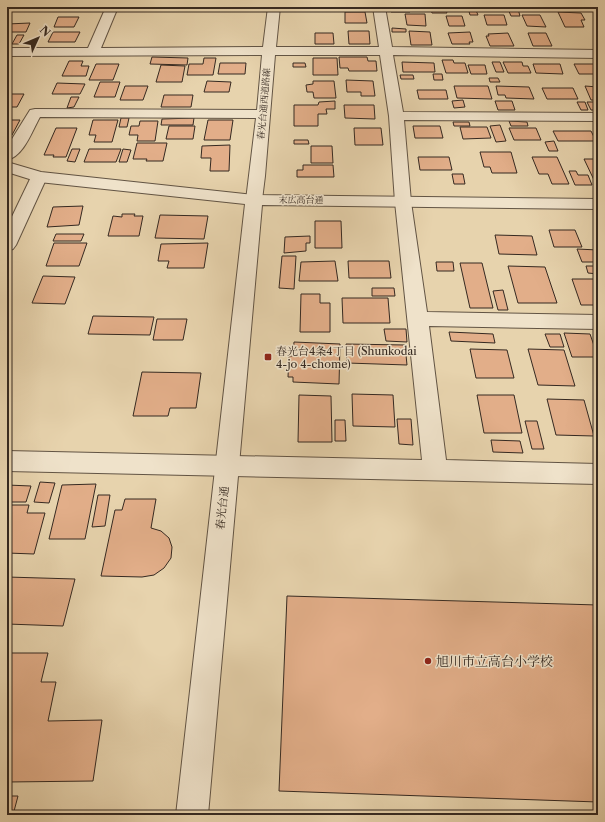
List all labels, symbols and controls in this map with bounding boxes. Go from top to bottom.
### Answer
north arrow [18,18,58,58]
text: N [37,23,54,40]
street label: 春光台通西道路線 [255,68,272,140]
street label: 末広高台通 [278,194,324,205]
place label: 春光台4条4丁目 (Shunkodai 4-jo 4-chome) [276,344,417,371]
marker: 春光台4条4丁目 (Shunkodai 4-jo 4-chome) [263,352,273,362]
street label: 春光台通 [213,485,231,531]
place label: 旭川市立高台小学校 [436,653,553,669]
marker: 旭川市立高台小学校 [423,656,433,666]

